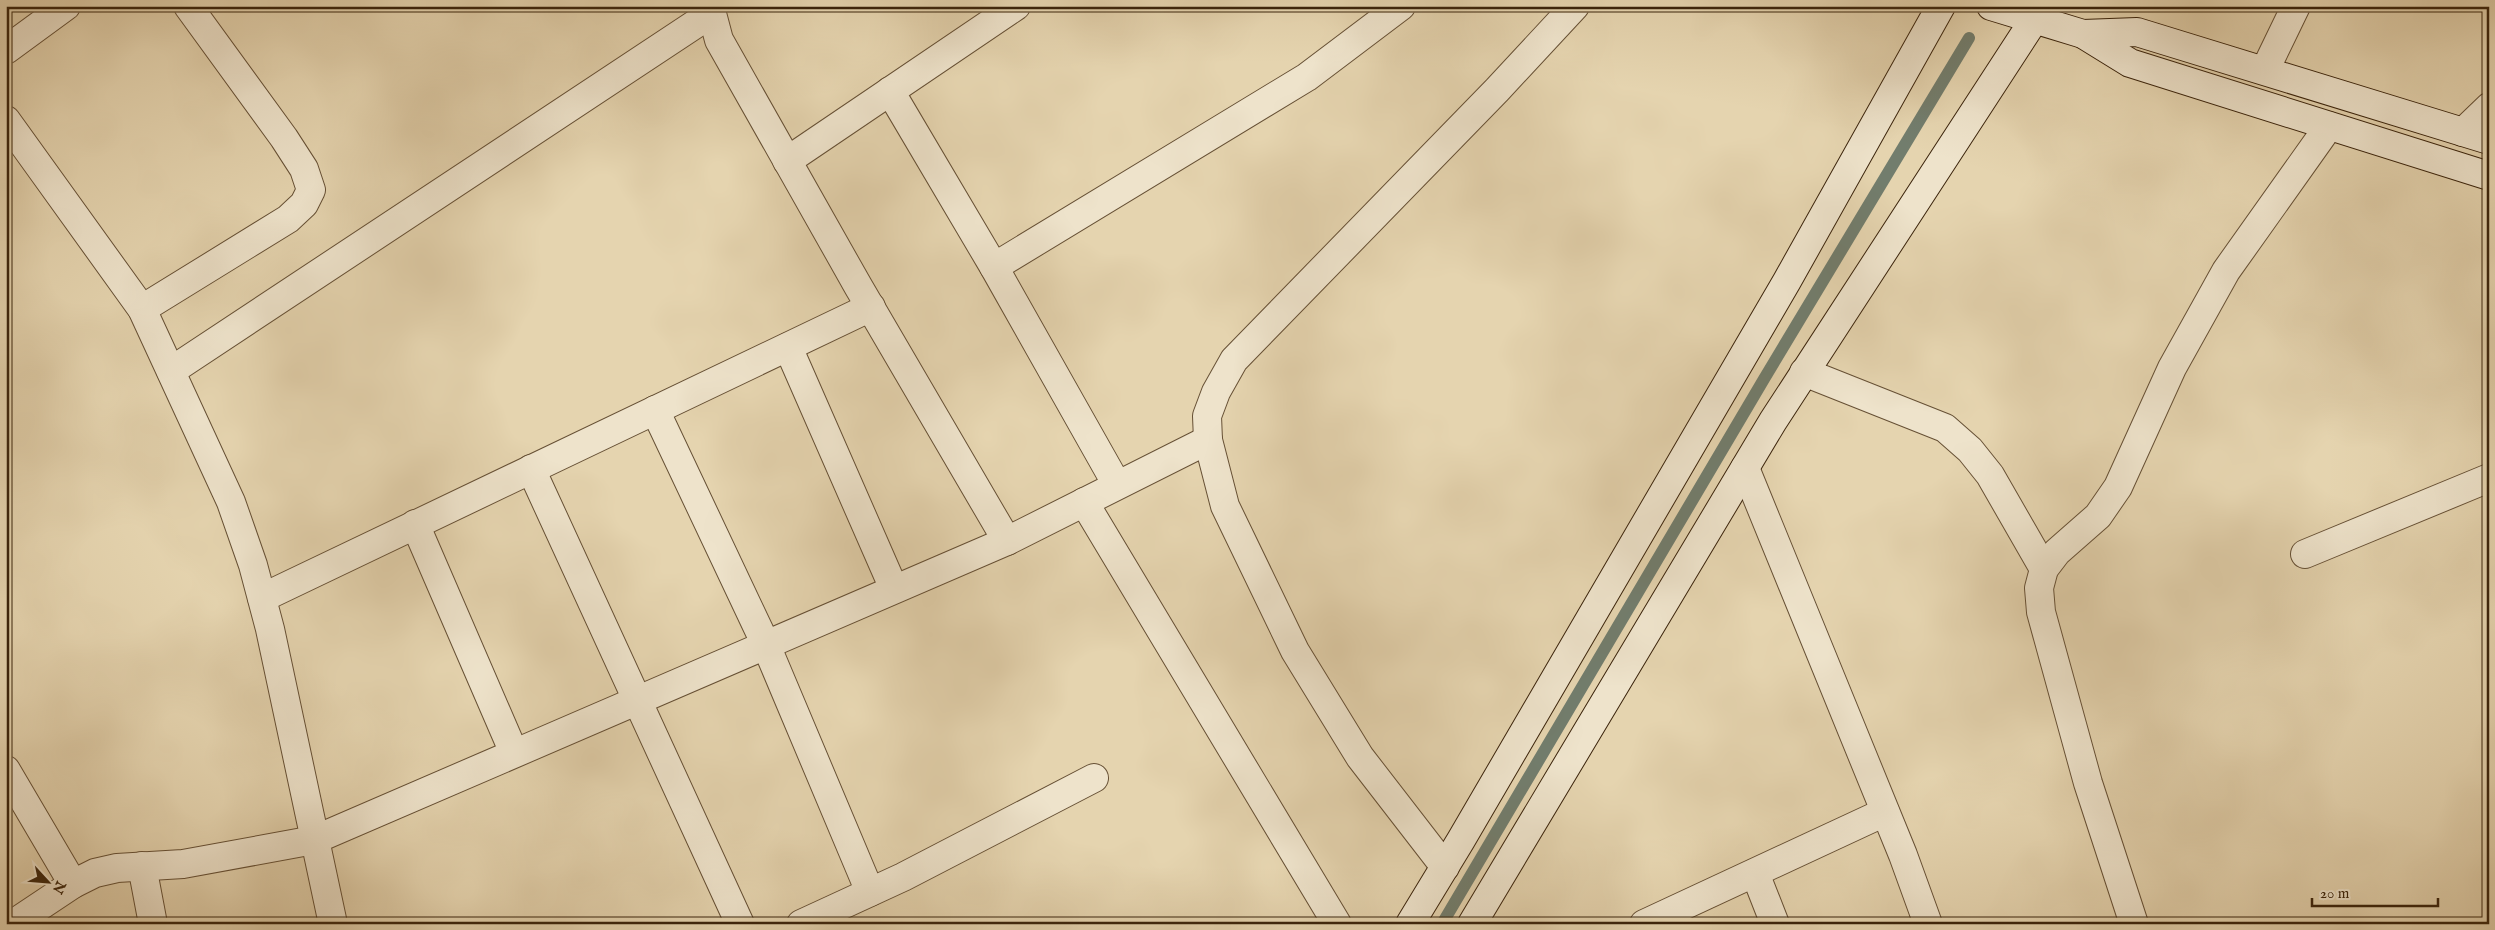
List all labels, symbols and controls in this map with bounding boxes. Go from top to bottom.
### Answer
north arrow [22,858,72,908]
scale bar [2312,875,2439,907]
text: N [48,877,70,897]
text: 20 m [2320,884,2350,903]

